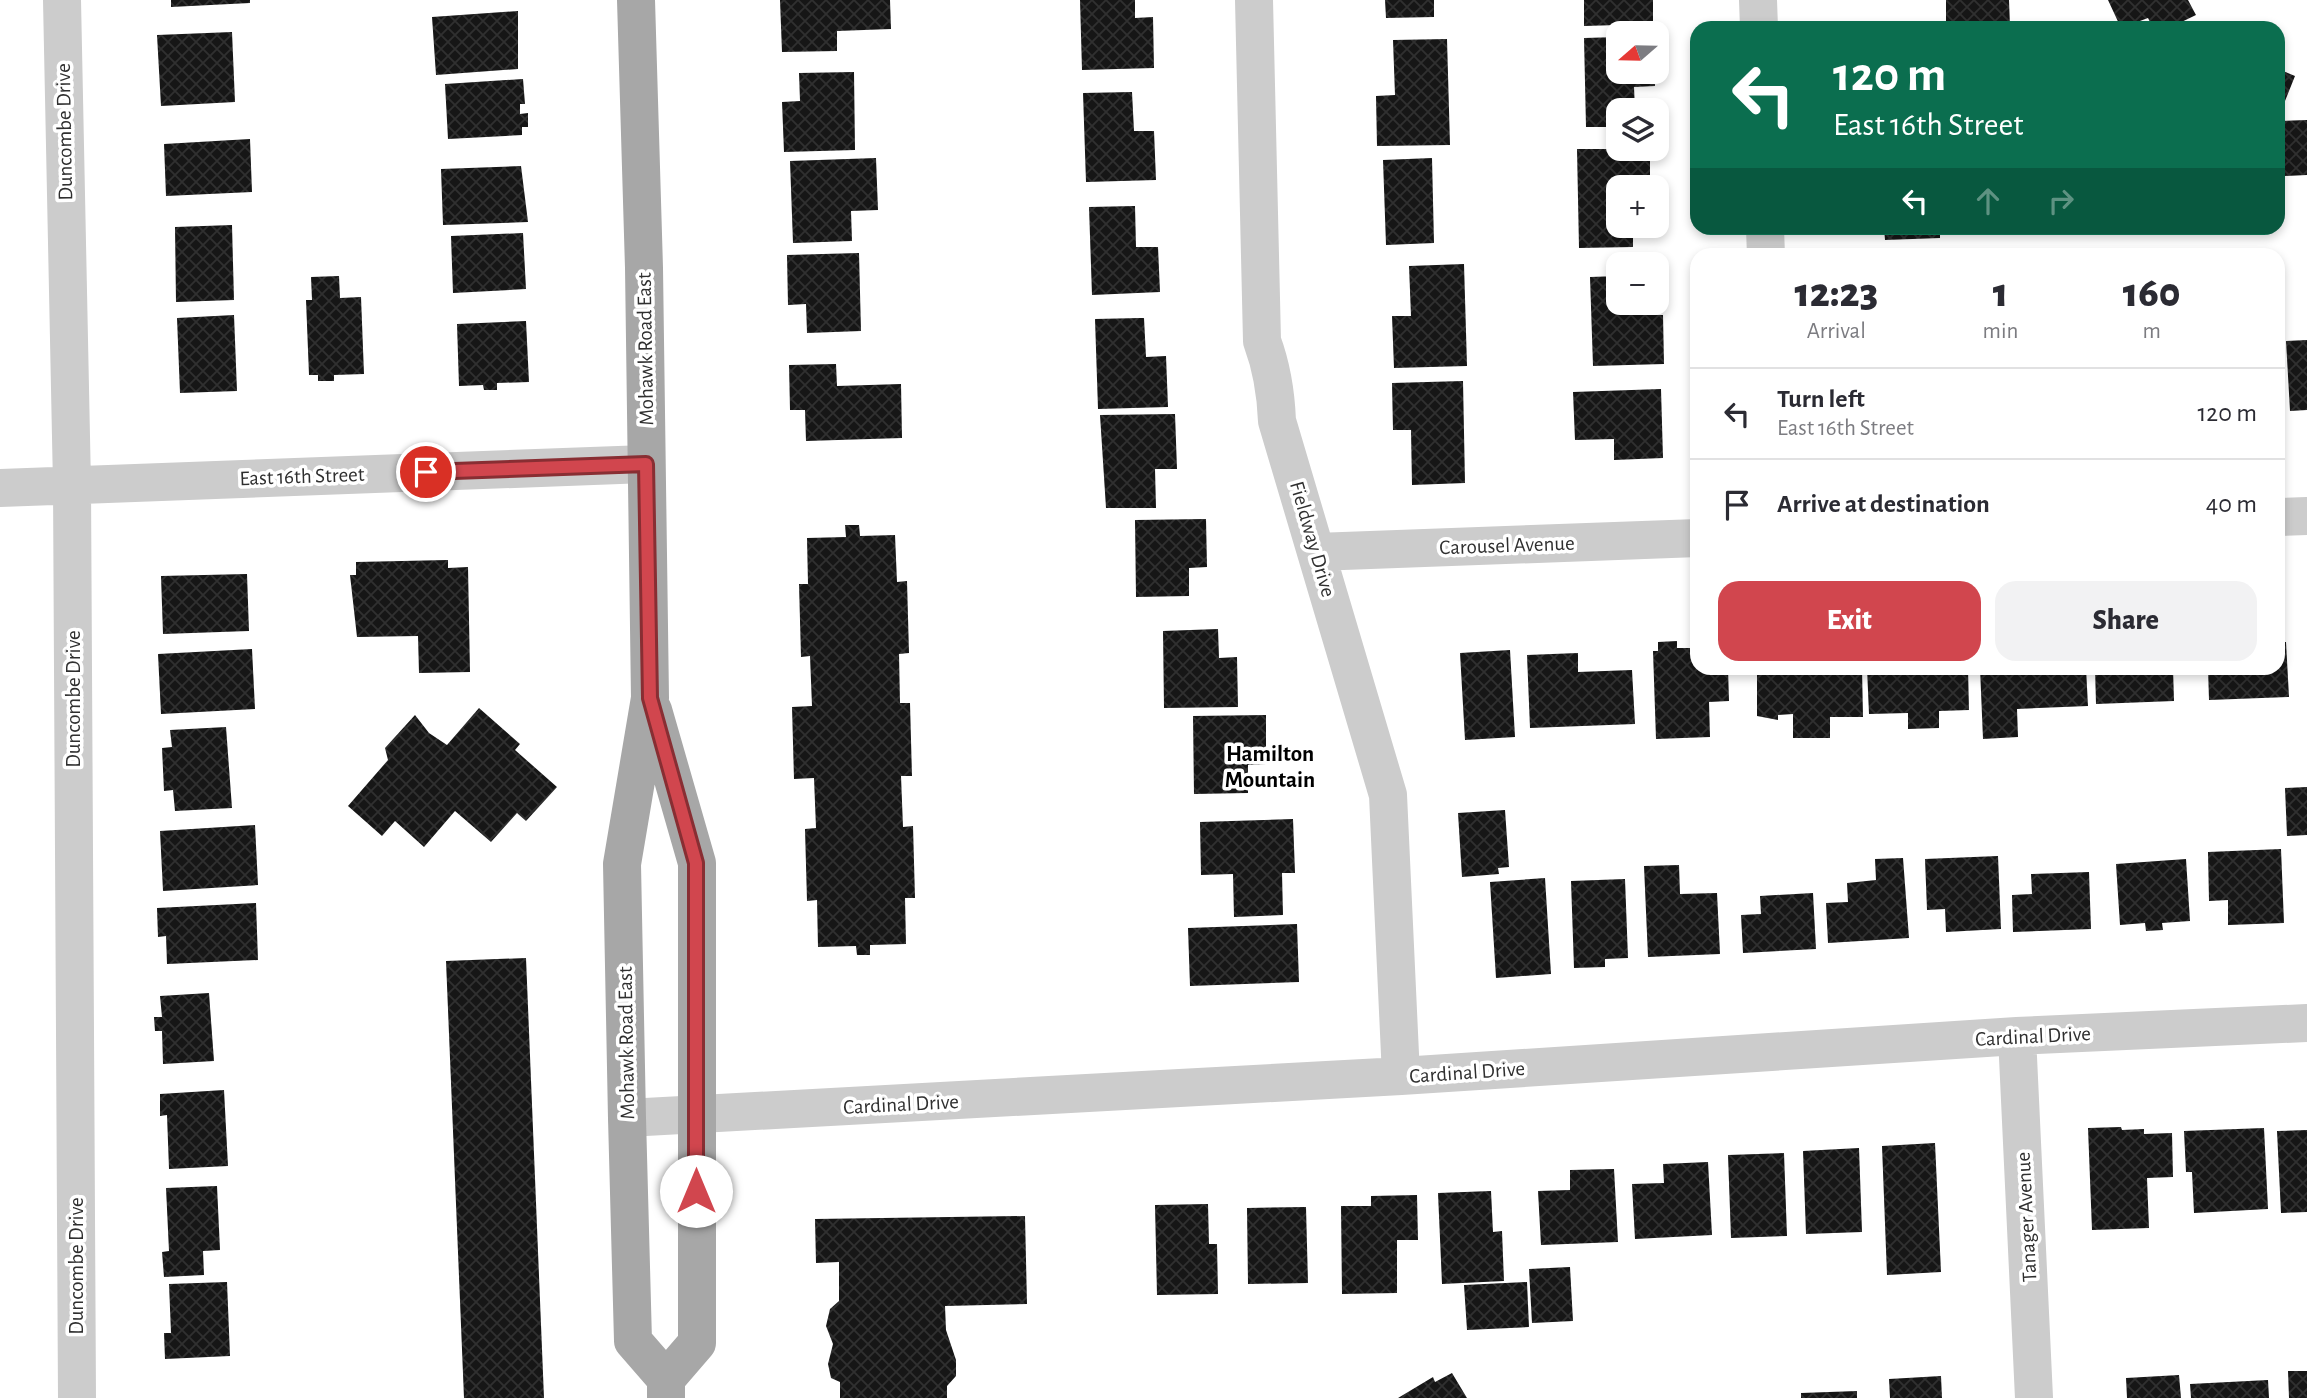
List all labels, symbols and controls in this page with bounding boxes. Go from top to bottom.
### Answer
north arrow [1606,21,1670,84]
map controls [1606,21,1669,315]
icon: left [1718,49,1809,140]
text: 120 m [1833,51,1946,100]
street label: Duncombe Drive [53,63,76,201]
button: layers [1606,98,1669,161]
text: East 16th Street [1833,109,2023,141]
button: + [1606,175,1669,238]
icon: left [1896,182,1934,220]
icon: ahead [1969,182,2007,220]
icon: right [2042,182,2080,220]
button: − [1606,252,1669,315]
street label: Mohawk Road East [634,272,657,426]
text: 12:23 [1794,272,1878,314]
text: 1 [1993,272,2008,314]
text: 160 [2123,272,2181,314]
text: Arrival [1807,320,1866,343]
text: min [1983,320,2018,343]
text: m [2142,320,2161,343]
text: Turn left [1777,386,1865,412]
icon: left [1718,395,1756,433]
text: 120 m [2197,400,2257,426]
text: East 16th Street [1777,417,1914,440]
pin [396,442,456,502]
icon: arrive [407,453,445,491]
street label: East 16th Street [239,464,365,489]
street label: Fieldway Drive [1286,479,1339,599]
icon: arrive [1718,486,1756,524]
text: Arrive at destination [1777,491,1990,517]
text: 40 m [2206,491,2257,517]
street label: Carousel Avenue [1439,533,1575,558]
button: Exit [1718,581,1981,661]
button: Share [1995,581,2257,661]
street label: Duncombe Drive [63,630,84,768]
district label: Hamilton Mountain [1225,743,1315,792]
street label: Mohawk Road East [615,966,638,1120]
street label: Cardinal Drive [1975,1023,2092,1050]
street label: Cardinal Drive [1408,1058,1526,1087]
street label: Cardinal Drive [843,1091,960,1118]
street label: Tanager Avenue [2013,1151,2040,1283]
position arrow [659,1154,733,1228]
street label: Duncombe Drive [66,1197,87,1335]

